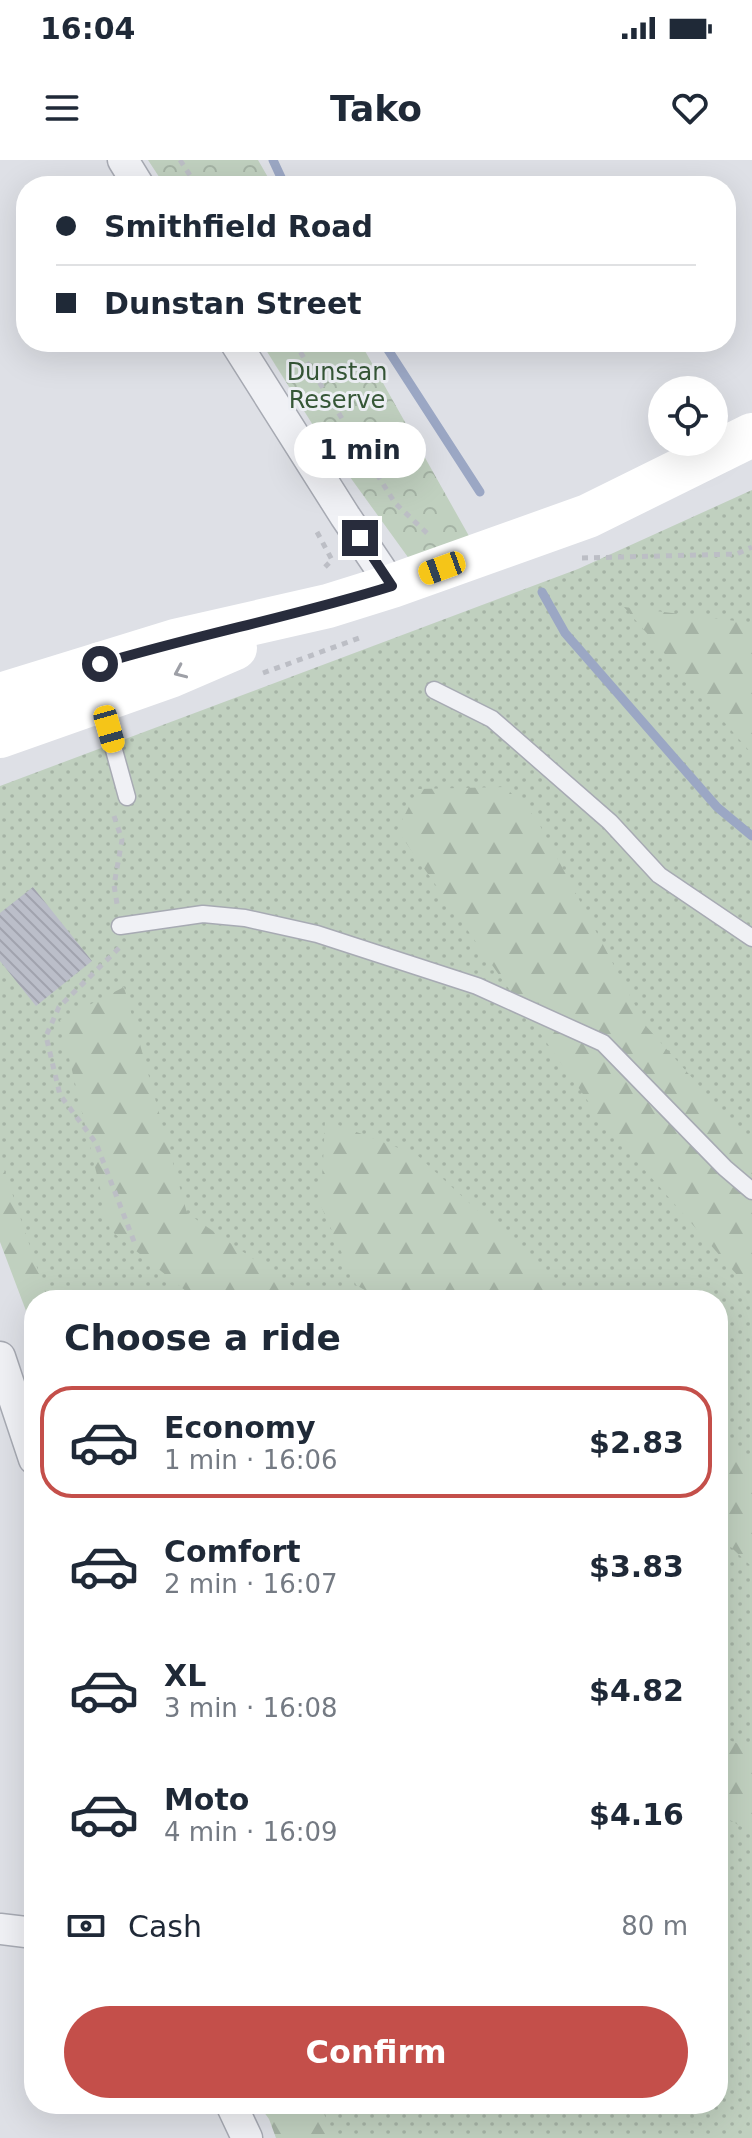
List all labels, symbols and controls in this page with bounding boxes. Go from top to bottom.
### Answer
text: 16:04 [40,11,136,46]
icon: menu [40,86,84,130]
icon: heart [668,86,712,130]
text: Tako [330,88,422,129]
text: Smithfield Road [104,209,373,244]
text: Dunstan Street [104,286,362,321]
park label: Dunstan Reserve [287,358,387,414]
map controls [648,376,728,456]
button: locate [648,376,728,456]
callout: 1 min [294,422,426,478]
text: 1 min [319,435,401,465]
route end [342,520,378,556]
car [415,549,469,587]
route start [82,646,118,682]
one-way arrow [174,662,188,678]
car [91,703,127,755]
text: Choose a ride [64,1317,341,1358]
icon: car [68,1406,140,1478]
text: Economy [164,1410,316,1445]
text: $2.83 [589,1425,684,1460]
text: 1 min · 16:06 [164,1445,338,1475]
icon: car [68,1530,140,1602]
text: Comfort [164,1534,301,1569]
text: $3.83 [589,1549,684,1584]
text: 2 min · 16:07 [164,1569,338,1599]
icon: car [68,1654,140,1726]
text: XL [164,1658,206,1693]
text: $4.82 [589,1673,684,1708]
text: 3 min · 16:08 [164,1693,338,1723]
icon: car [68,1778,140,1850]
text: Moto [164,1782,249,1817]
text: $4.16 [589,1797,684,1832]
text: 4 min · 16:09 [164,1817,338,1847]
icon: cash [64,1904,108,1948]
text: Cash [128,1909,202,1944]
text: 80 m [621,1911,688,1941]
button: Confirm [64,2006,688,2098]

